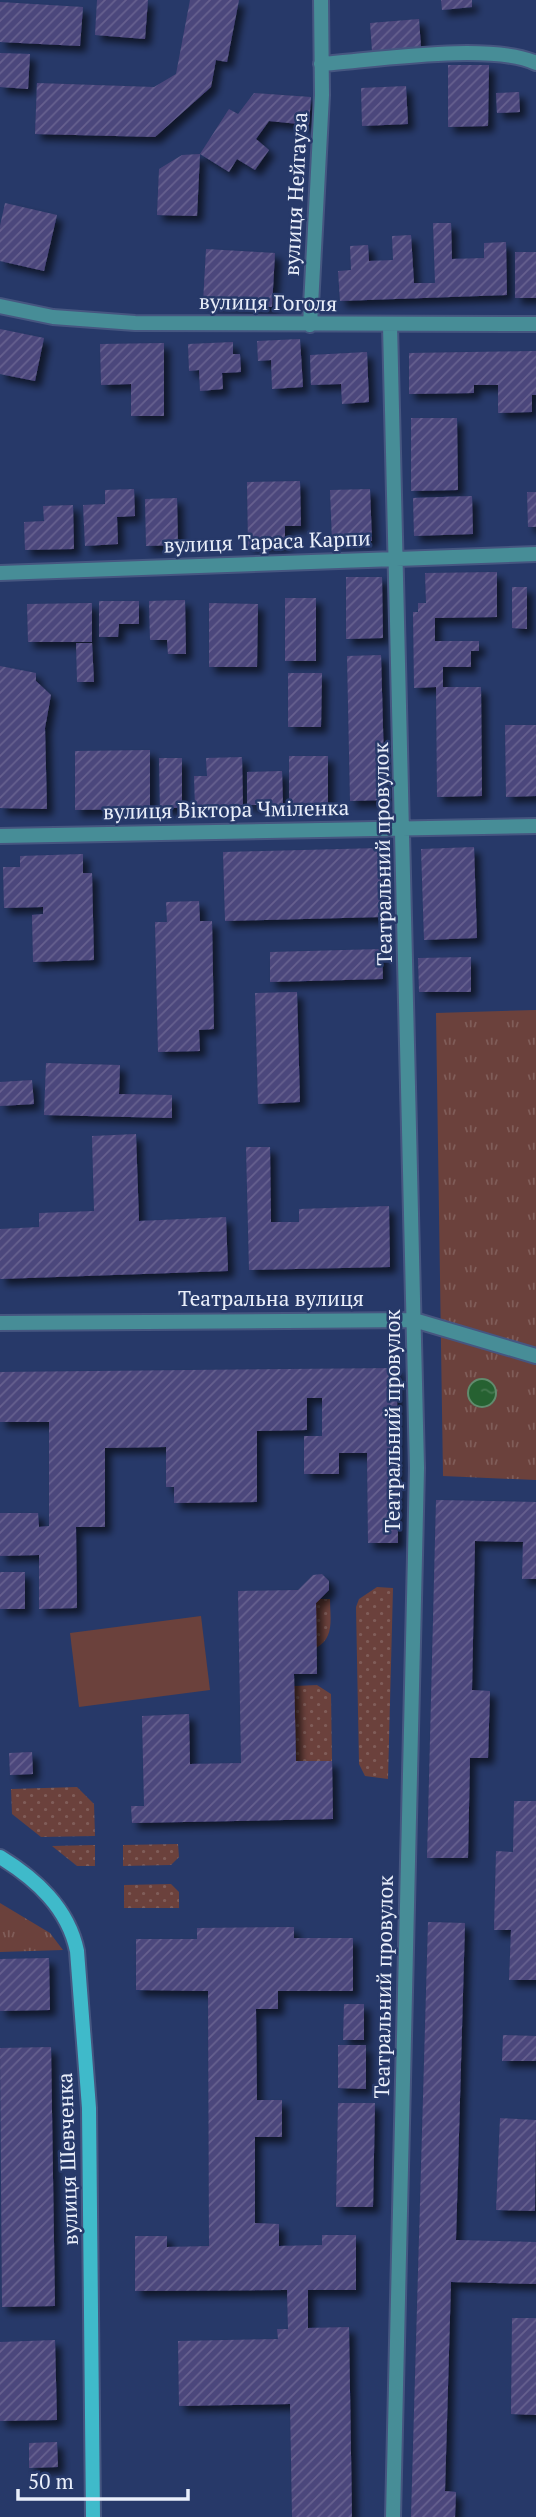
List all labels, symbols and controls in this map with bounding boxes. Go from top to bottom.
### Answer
street label: вулиця Нейгауза [277,111,313,277]
street label: вулиця Гоголя [199,287,338,317]
street label: вулиця Тараса Карпи [163,523,371,559]
street label: Театральний провулок [366,741,398,966]
street label: вулиця Віктора Чміленка [103,793,350,825]
street label: Театральна вулиця [178,1284,364,1312]
street label: Театральний провулок [378,1309,406,1533]
street label: Театральний провулок [367,1874,399,2099]
street label: вулиця Шевченка [50,2072,84,2246]
scale bar [18,2458,187,2502]
text: 50 m [28,2467,74,2495]

